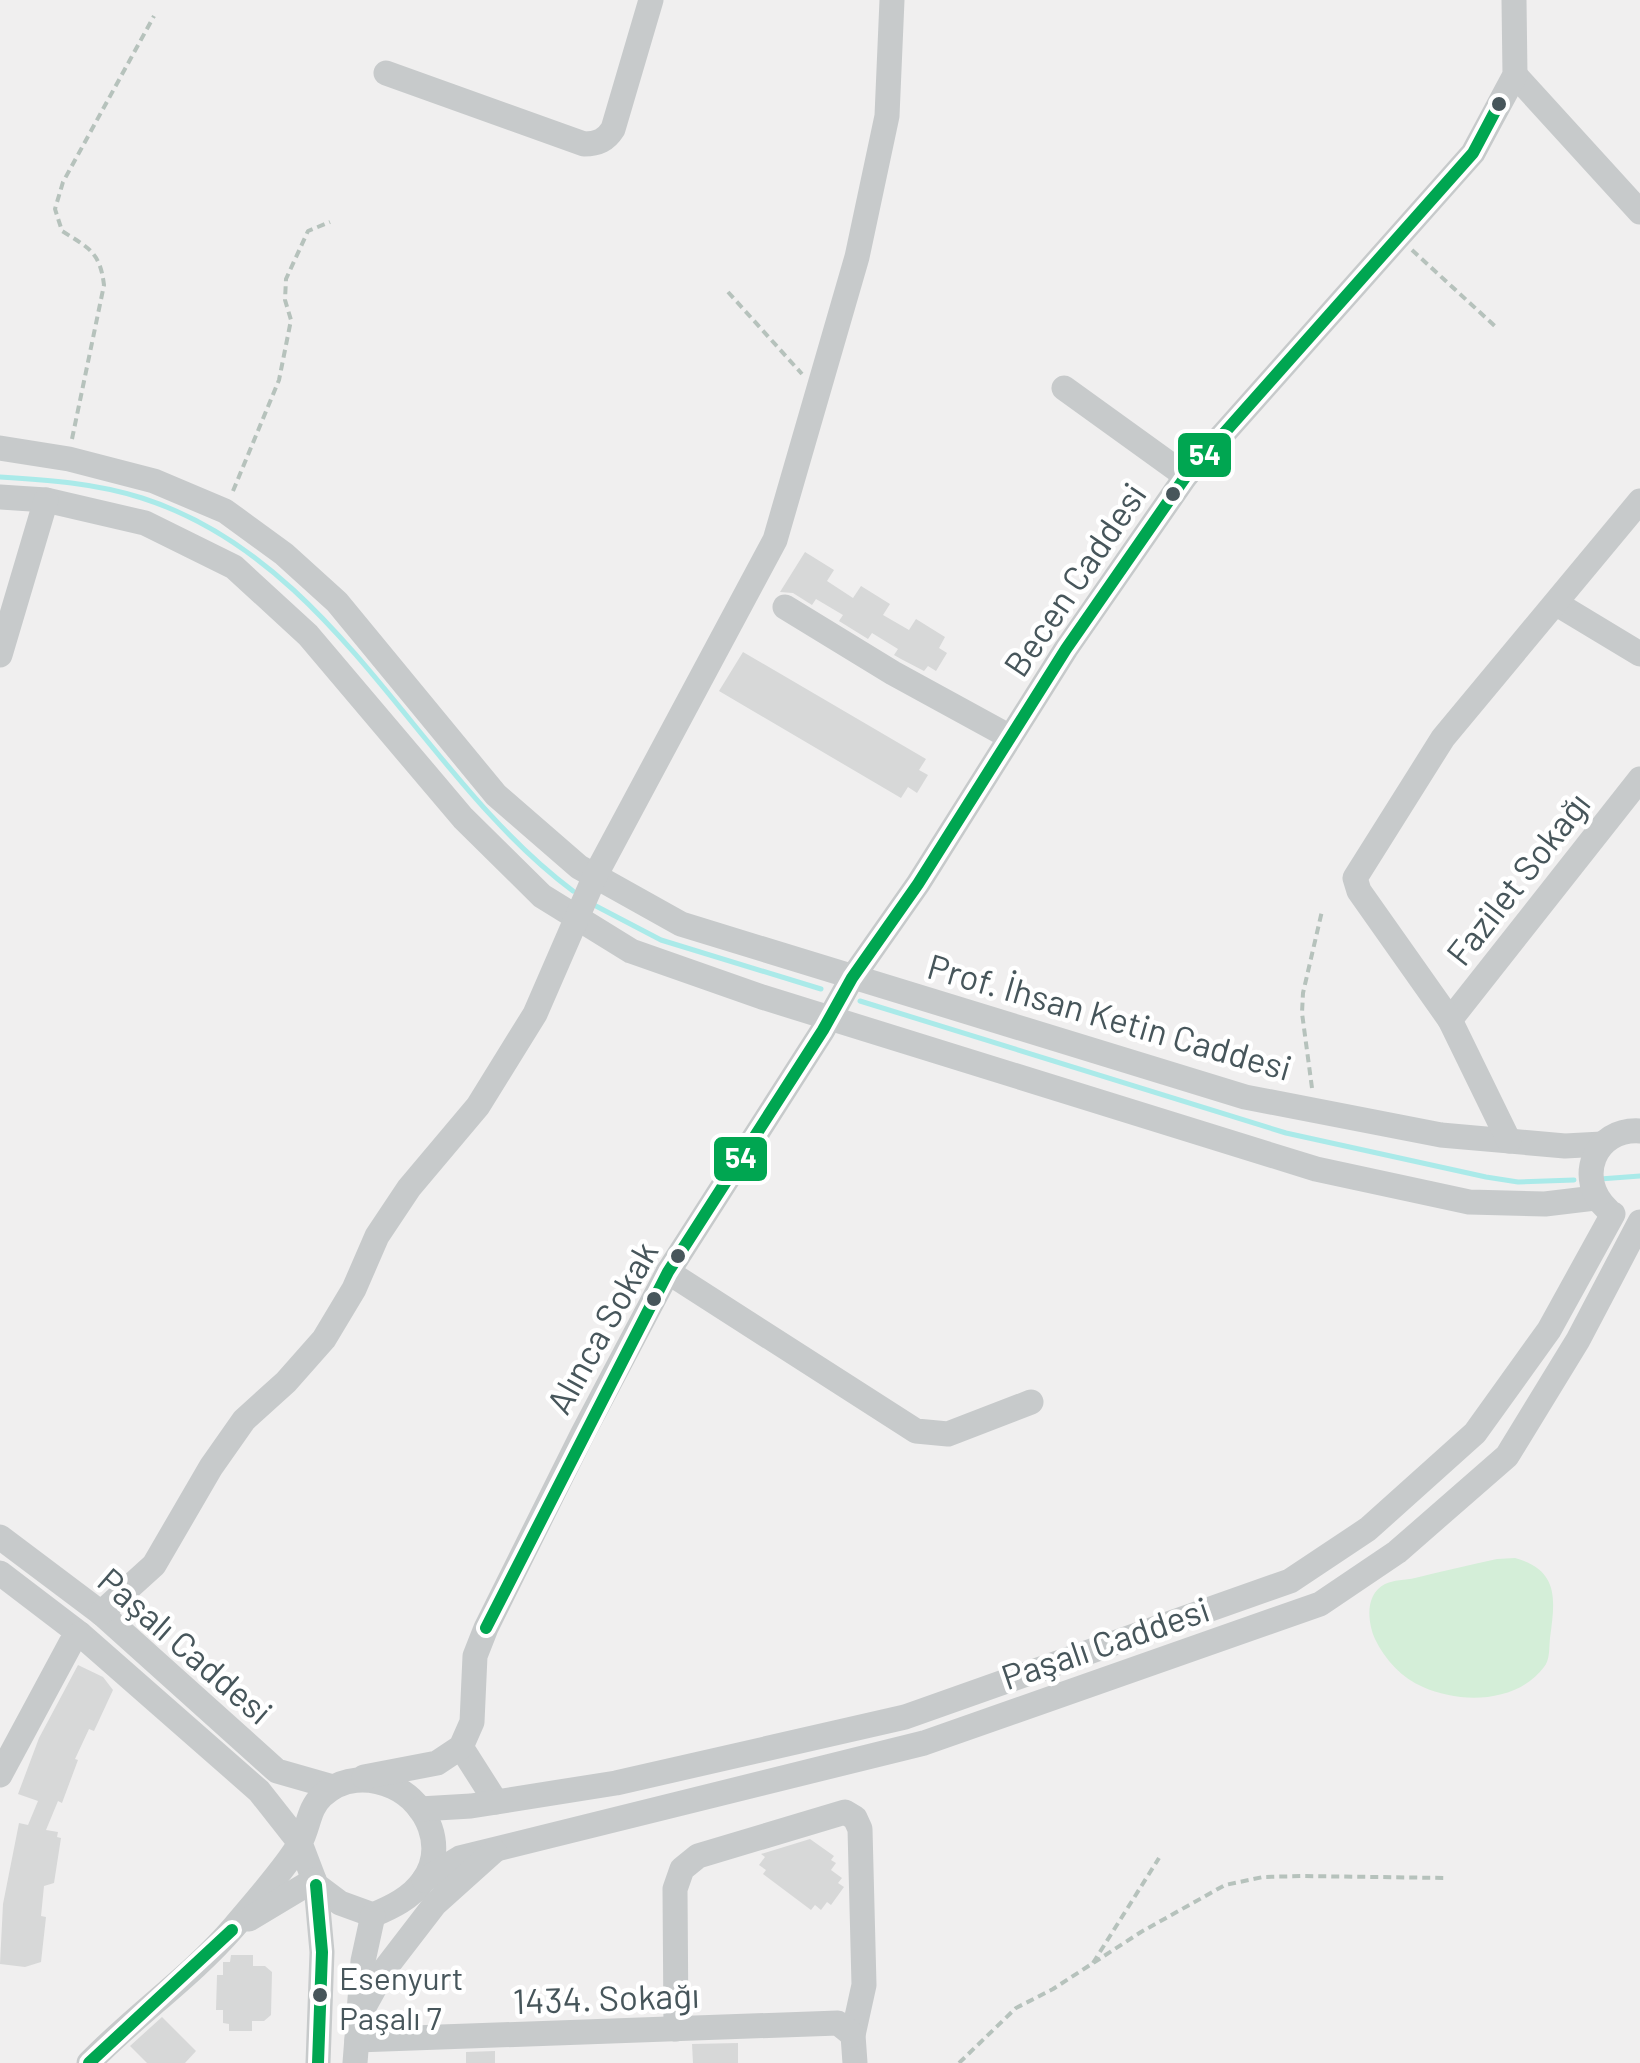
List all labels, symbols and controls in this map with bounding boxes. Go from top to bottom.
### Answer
unlabelled marker [1489,94,1509,114]
line badge: 54 [1176,431,1233,479]
text: 54 [1189,437,1221,471]
street label: Becen Caddesi [994,474,1154,684]
unlabelled marker [1163,484,1183,504]
street label: Fazilet Sokağı [1436,783,1598,973]
street label: Prof. İhsan Ketin Caddesi [923,944,1297,1088]
line badge: 54 [712,1135,769,1183]
text: 54 [725,1140,757,1174]
street label: Alınca Sokak [536,1233,666,1421]
unlabelled marker [668,1246,688,1266]
unlabelled marker [644,1289,664,1309]
street label: Paşalı Caddesi [90,1558,282,1732]
street label: Paşalı Caddesi [996,1587,1214,1697]
place label: Esenyurt Paşalı 7 [339,1958,463,2036]
street label: 1434. Sokağı [512,1973,700,2021]
marker: Esenyurt Paşalı 7 [310,1985,330,2005]

